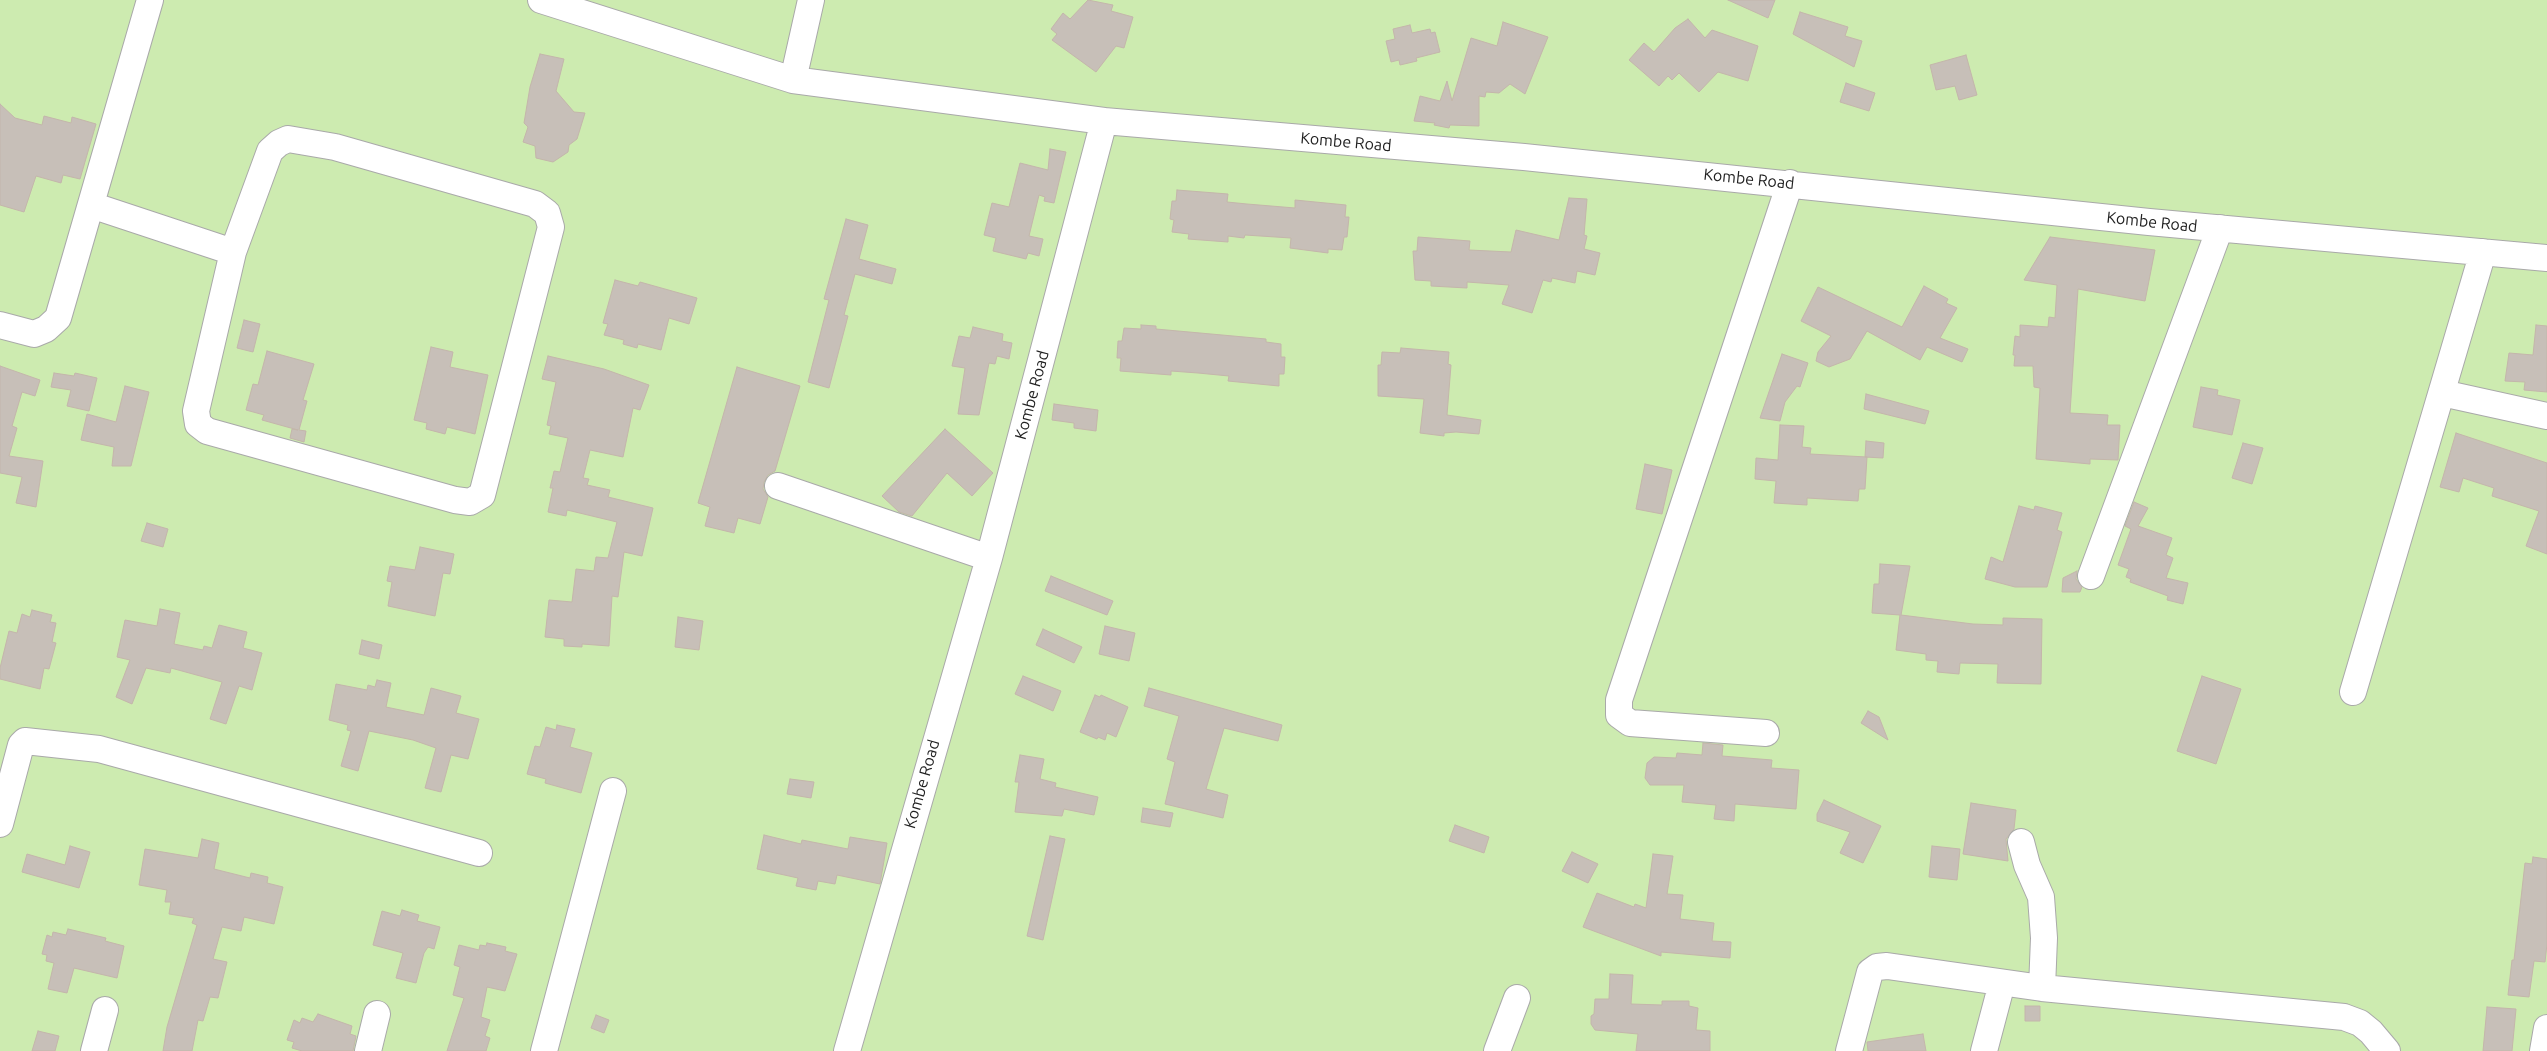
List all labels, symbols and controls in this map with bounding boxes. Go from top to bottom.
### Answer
street label: Kombe Road [1300,128,1392,156]
street label: Kombe Road [1703,165,1795,193]
street label: Kombe Road [2106,208,2198,236]
street label: Kombe Road [1011,348,1053,442]
street label: Kombe Road [900,737,944,831]

